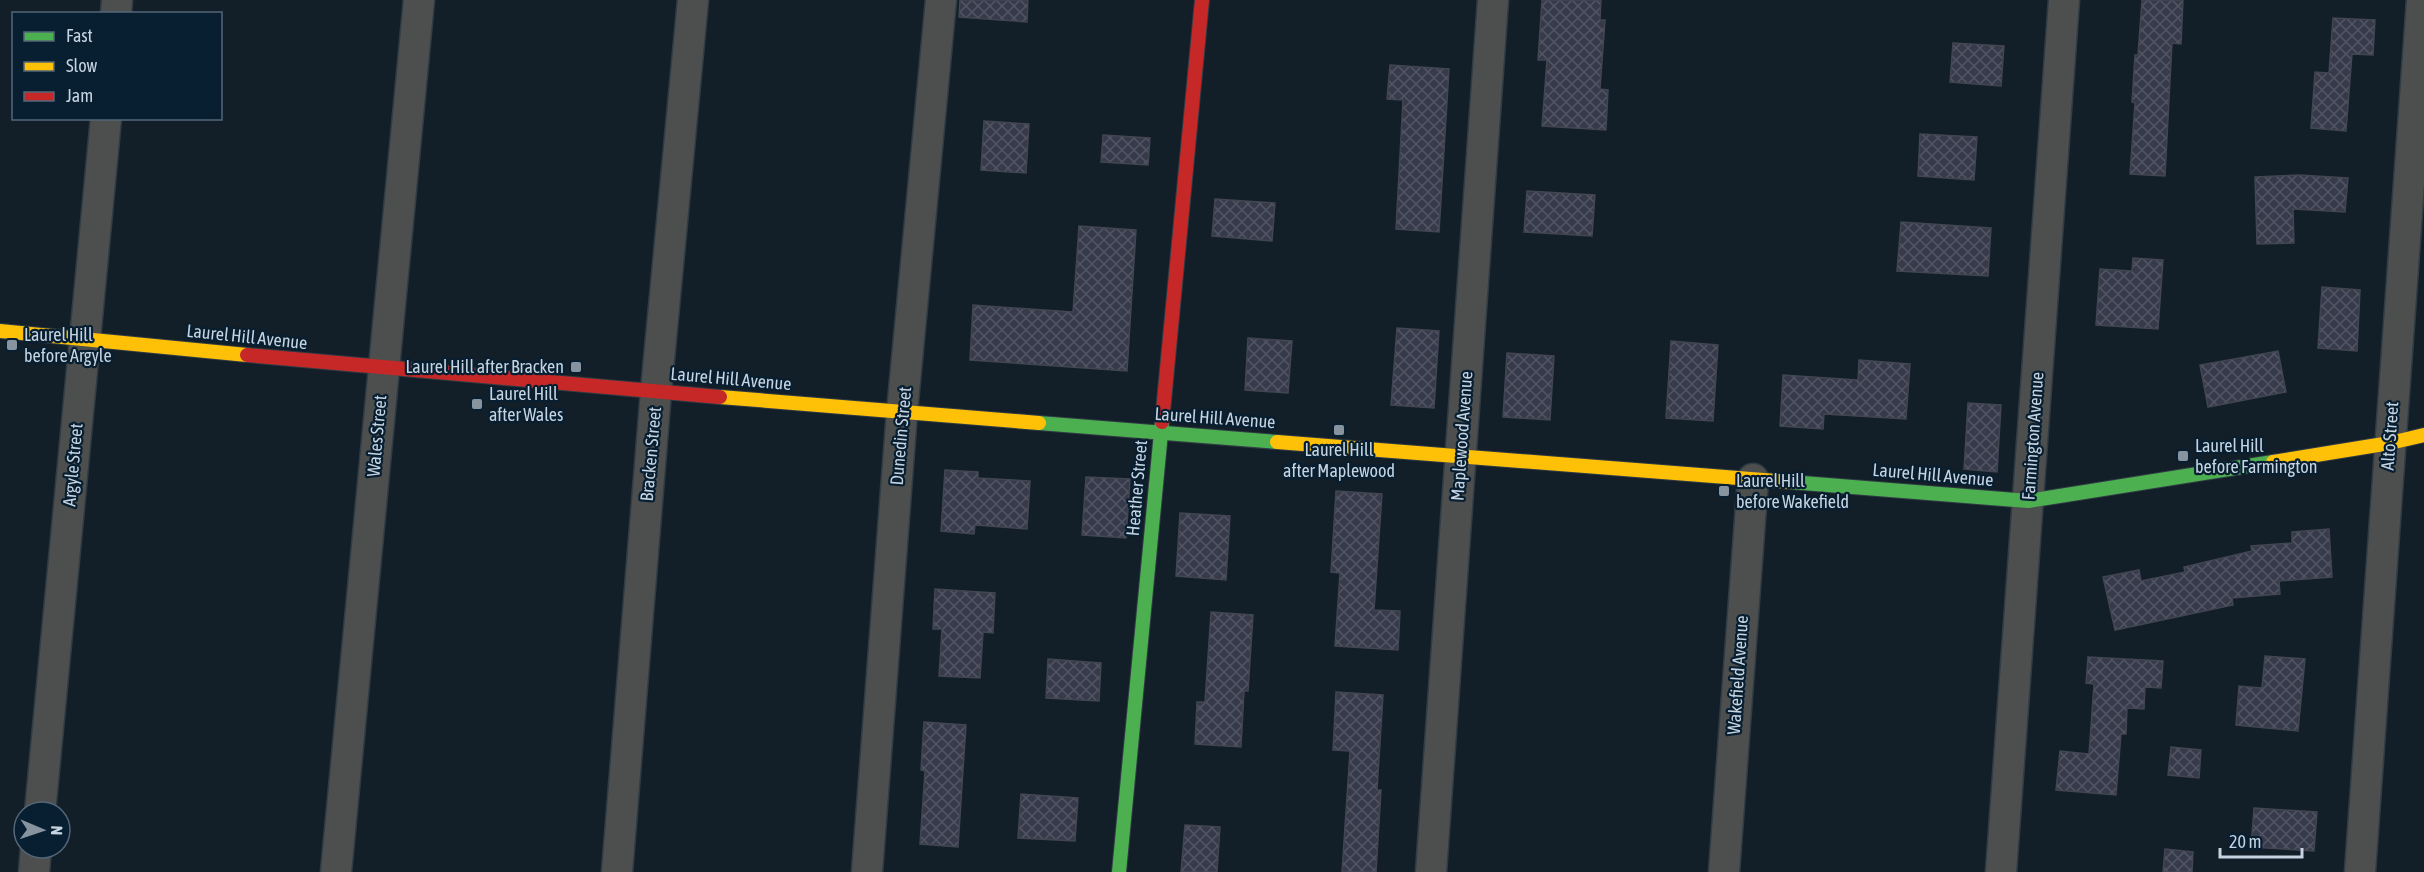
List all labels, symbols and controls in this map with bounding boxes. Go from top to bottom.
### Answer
legend [12,12,222,120]
text: Fast [66,25,93,46]
text: Slow [66,55,97,76]
text: Jam [66,85,93,106]
street label: Laurel Hill Avenue [186,320,308,353]
place label: Laurel Hill before Argyle [24,324,112,366]
marker: Laurel Hill before Argyle [5,338,19,352]
place label: Laurel Hill after Bracken [405,356,564,377]
marker: Laurel Hill after Bracken [569,360,583,374]
street label: Laurel Hill Avenue [670,363,792,394]
street label: Maplewood Avenue [1446,370,1477,501]
street label: Farmington Avenue [2018,371,2047,501]
place label: Laurel Hill after Wales [489,383,563,425]
street label: Dunedin Street [886,386,915,486]
street label: Wales Street [362,394,391,478]
marker: Laurel Hill after Wales [470,397,484,411]
street label: Alto Street [2377,401,2402,471]
street label: Laurel Hill Avenue [1154,403,1276,432]
street label: Bracken Street [636,406,665,502]
street label: Argyle Street [58,422,87,507]
marker: Laurel Hill after Maplewood [1332,423,1346,437]
place label: Laurel Hill before Farmington [2195,435,2317,477]
street label: Heather Street [1122,439,1151,537]
place label: Laurel Hill after Maplewood [1283,439,1395,481]
marker: Laurel Hill before Farmington [2176,449,2190,463]
street label: Laurel Hill Avenue [1872,459,1994,490]
place label: Laurel Hill before Wakefield [1736,470,1849,512]
marker: Laurel Hill before Wakefield [1717,484,1731,498]
street label: Wakefield Avenue [1723,615,1752,735]
north arrow [12,800,72,860]
scale bar [2220,821,2302,859]
text: N [48,825,66,836]
text: 20 m [2229,831,2261,852]

